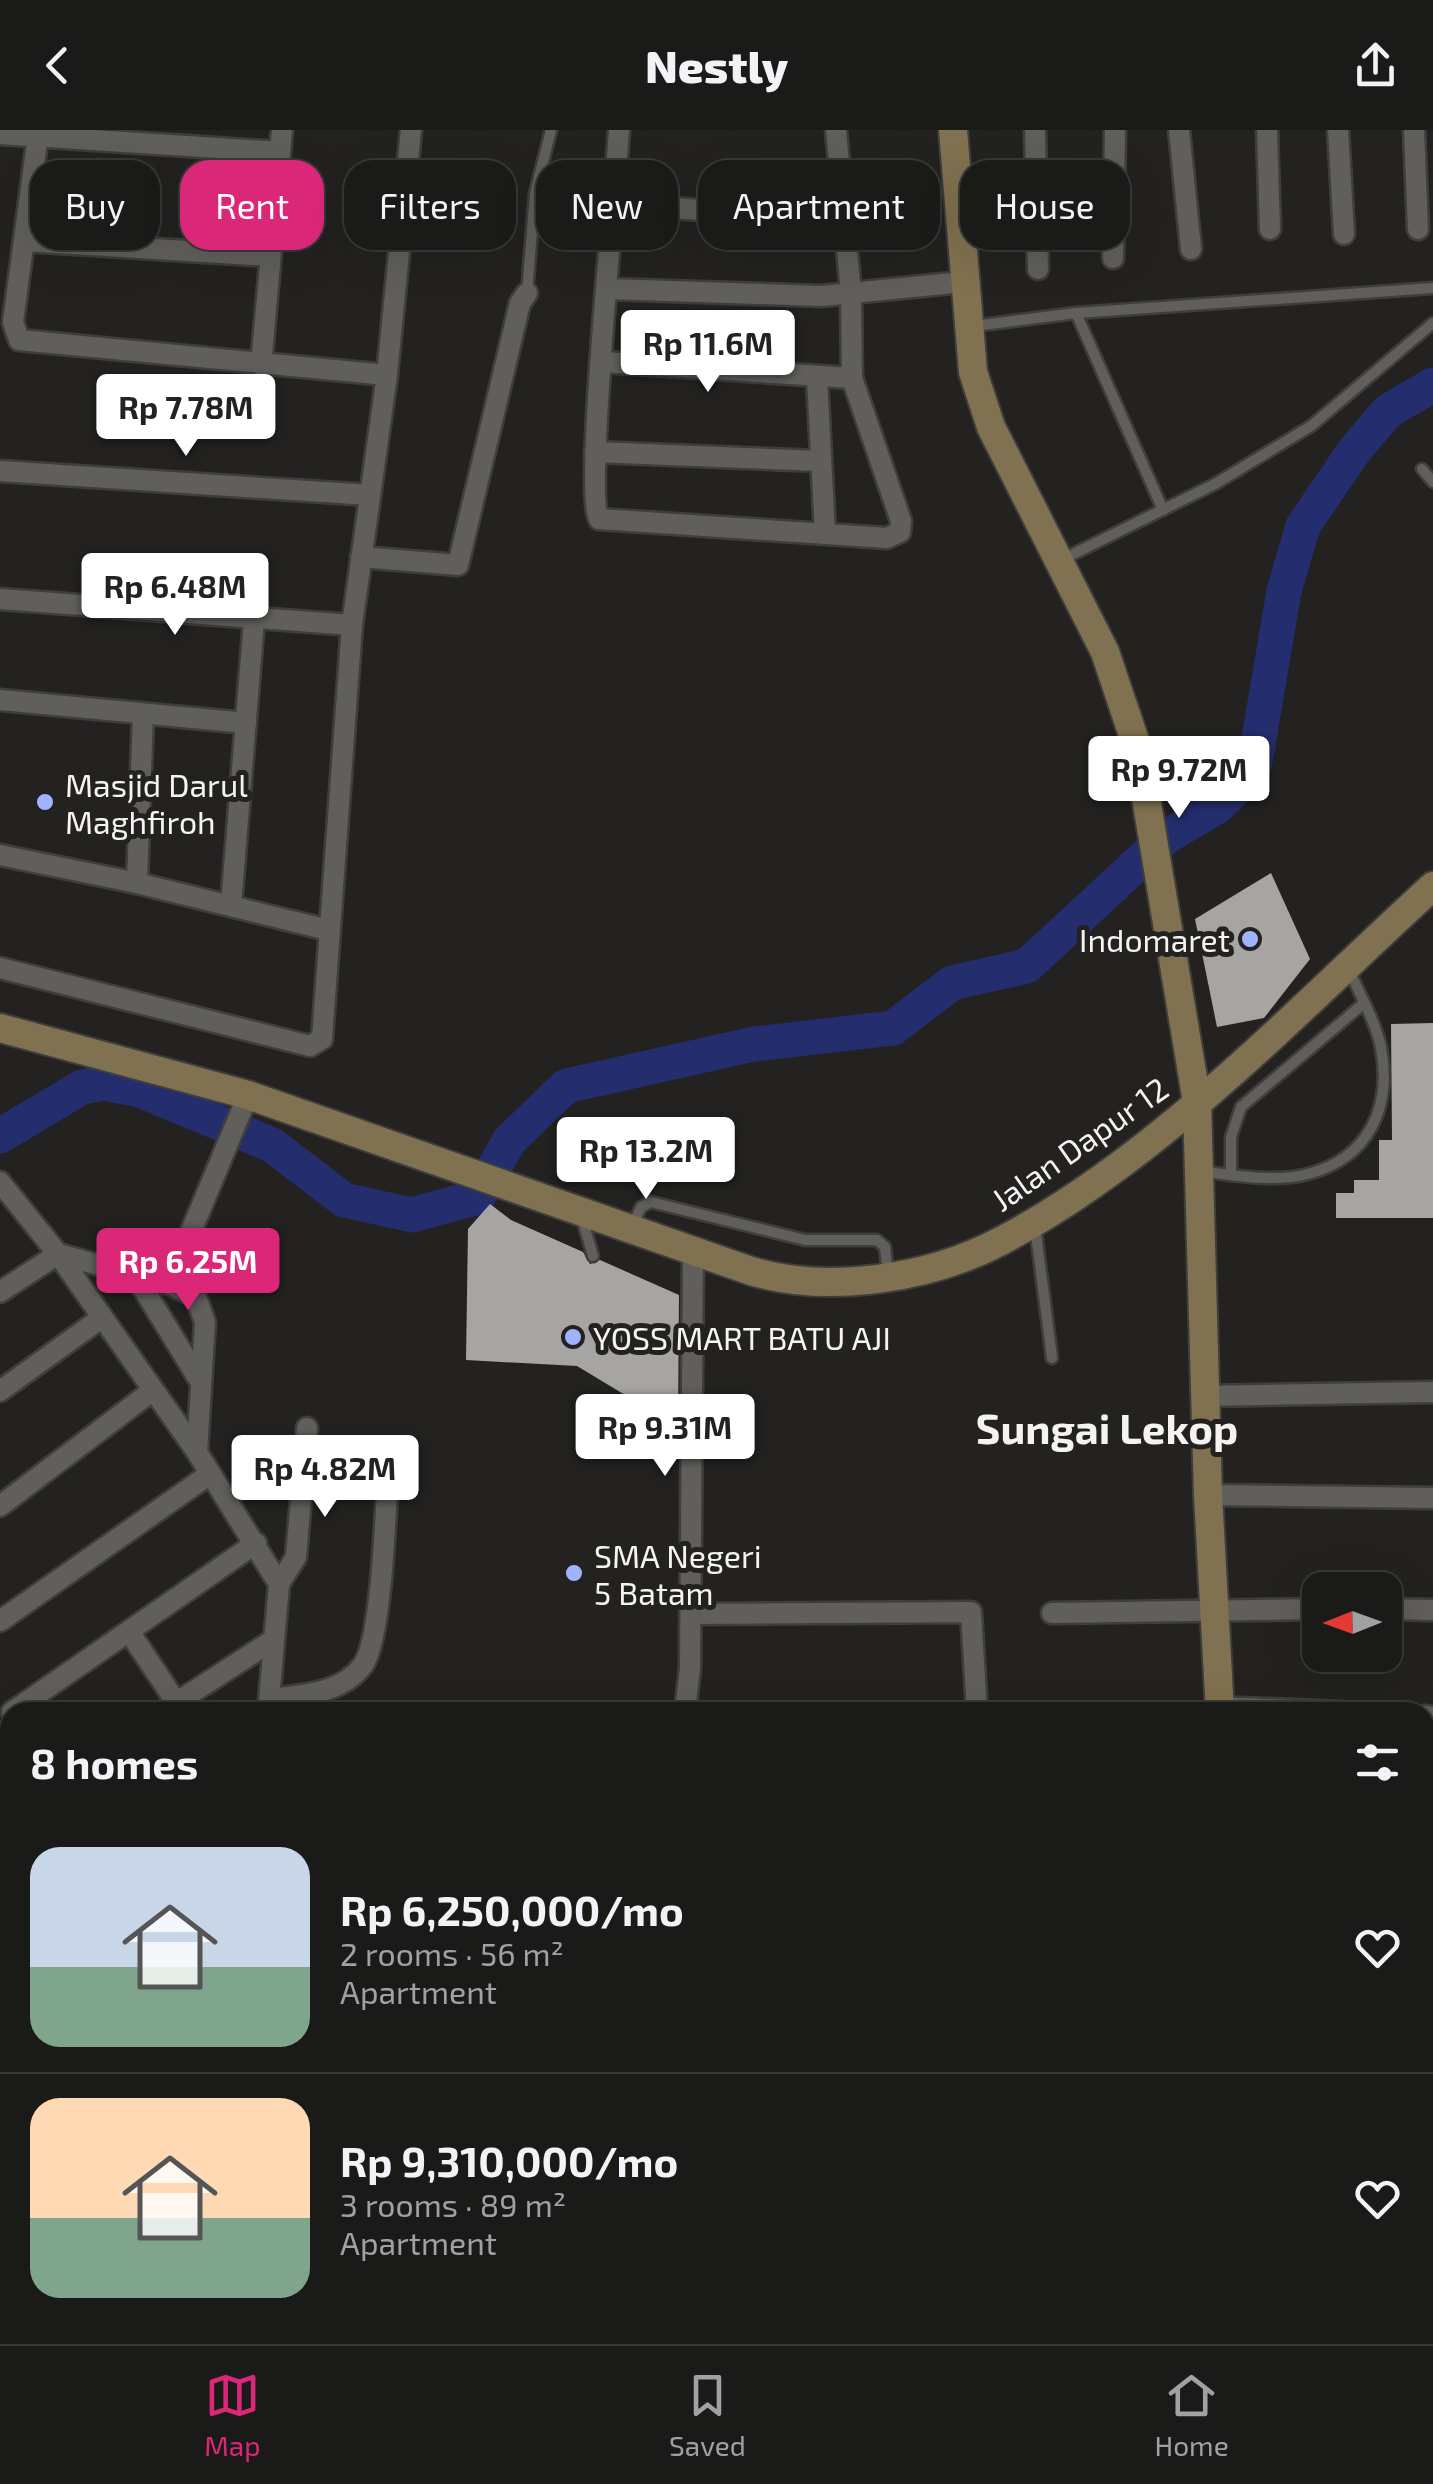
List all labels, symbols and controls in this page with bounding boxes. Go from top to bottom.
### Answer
icon: back [30,38,85,93]
text: Nestly [645,38,788,92]
icon: share [1348,38,1403,93]
chip: Buy [30,160,160,250]
chip: Rent [180,160,324,250]
chip: Filters [344,160,516,250]
chip: New [536,160,678,250]
chip: Apartment [698,160,940,250]
chip: House [960,160,1130,250]
pin: Rp 11.6M [605,310,811,395]
text: Rp 11.6M [643,323,773,361]
pin: Rp 7.78M [83,374,289,459]
text: Rp 7.78M [118,387,254,425]
pin: Rp 6.48M [72,553,278,638]
text: Rp 6.48M [104,566,246,604]
pin: Rp 9.72M [1076,736,1282,821]
text: Rp 9.72M [1110,749,1248,787]
place label: Masjid Darul Maghfiroh [65,765,248,840]
marker: Masjid Darul Maghfiroh [34,791,56,813]
place label: Indomaret [1079,920,1230,958]
marker: Indomaret [1239,928,1261,950]
street label: Jalan Dapur 12 [983,1068,1175,1218]
pin: Rp 13.2M [543,1117,749,1202]
text: Rp 13.2M [579,1130,713,1168]
pin: Rp 6.25M [85,1228,291,1313]
text: Rp 6.25M [118,1241,258,1279]
place label: YOSS MART BATU AJI [593,1318,891,1356]
marker: YOSS MART BATU AJI [562,1326,584,1348]
pin: Rp 9.31M [562,1394,768,1479]
district label: Sungai Lekop [976,1402,1238,1452]
text: Rp 9.31M [598,1407,732,1445]
pin: Rp 4.82M [222,1435,428,1520]
text: Rp 4.82M [254,1448,396,1486]
place label: SMA Negeri 5 Batam [594,1536,762,1611]
marker: SMA Negeri 5 Batam [563,1562,585,1584]
north arrow [1302,1572,1402,1672]
map controls [1302,1572,1402,1672]
icon: filters [1350,1735,1405,1790]
text: 8 homes [30,1737,198,1787]
text: Rp 6,250,000/mo [340,1884,684,1934]
icon: home [110,1887,230,2007]
icon: heart [1350,1920,1405,1975]
text: 2 rooms · 56 m² [340,1934,564,1972]
text: Apartment [340,1972,497,2010]
text: Rp 9,310,000/mo [340,2135,678,2185]
icon: home [110,2138,230,2258]
icon: heart [1350,2171,1405,2226]
text: 3 rooms · 89 m² [340,2185,566,2223]
text: Apartment [340,2223,497,2261]
tab: Map [204,2368,260,2462]
tab: Saved [669,2368,746,2462]
tab: Home [1155,2368,1229,2462]

